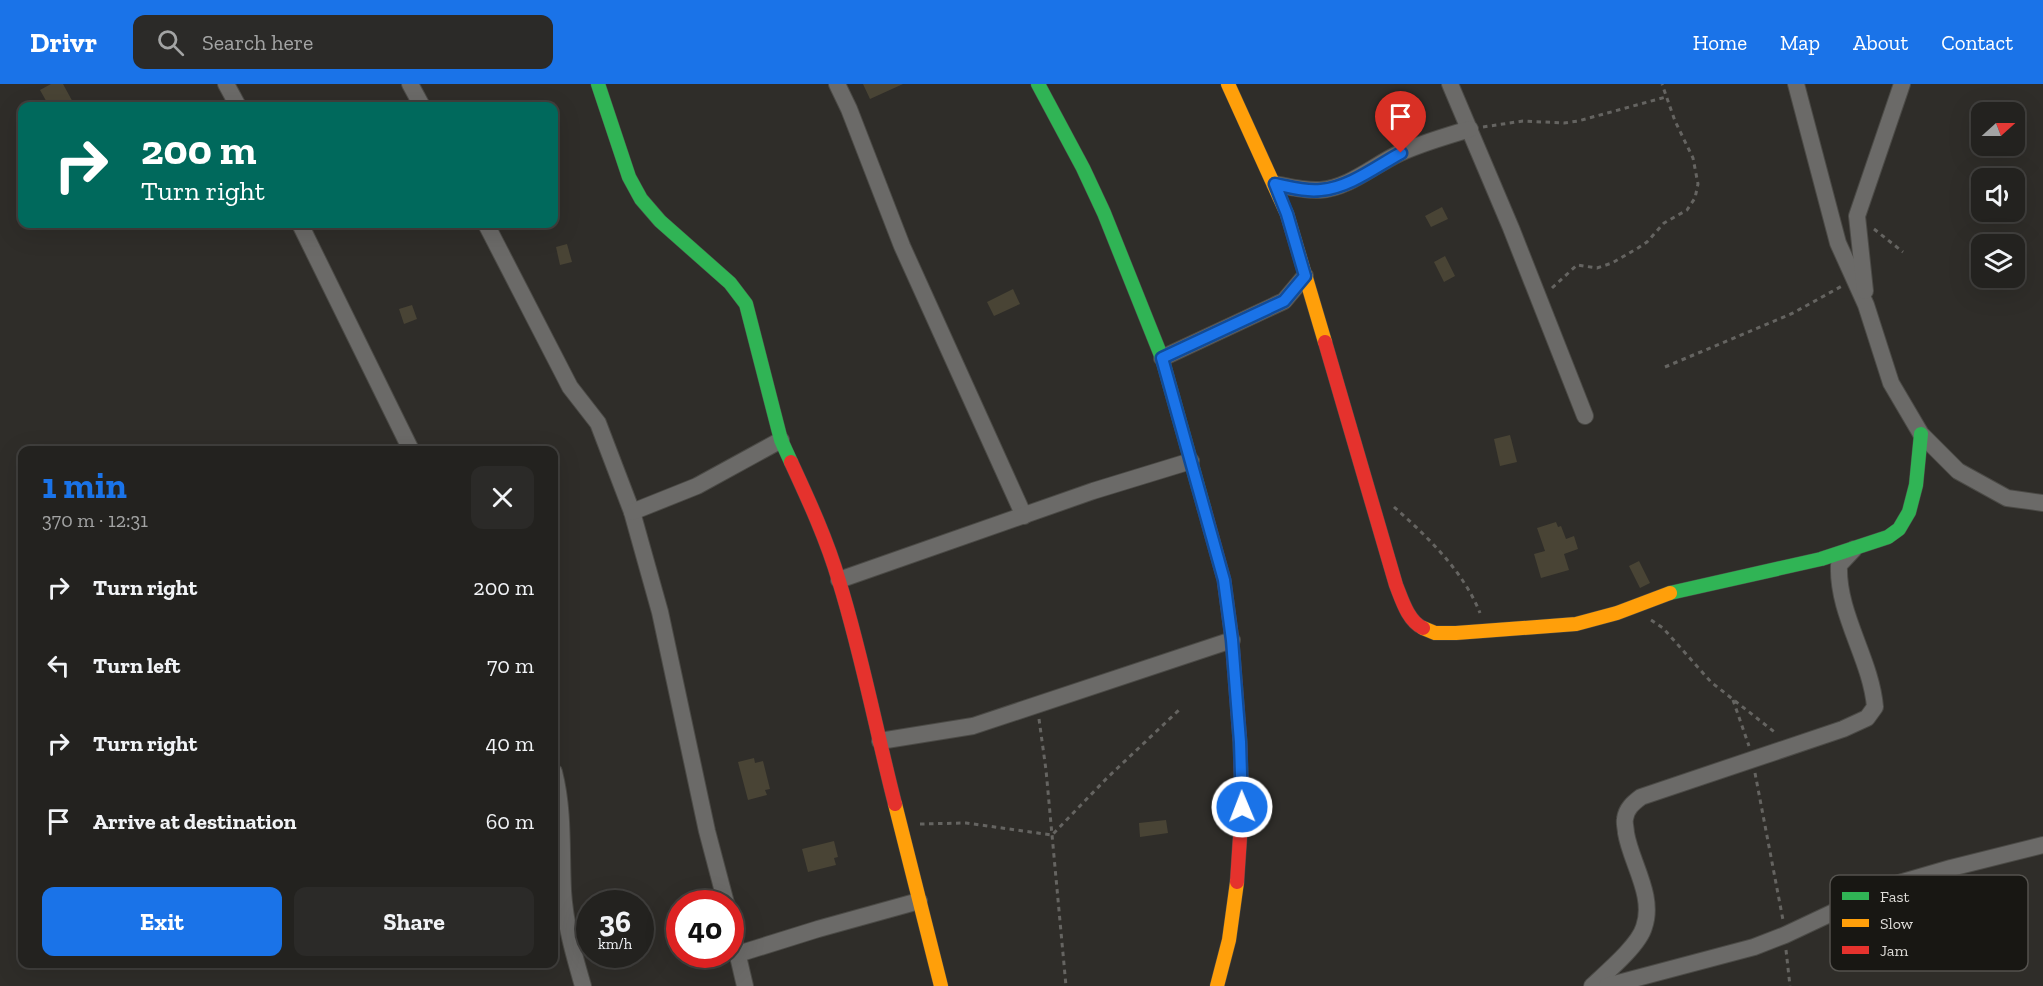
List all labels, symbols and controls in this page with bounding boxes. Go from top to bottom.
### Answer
search box [133,15,553,69]
text: Drivr [30,26,97,59]
icon: search [154,26,187,59]
text: Search here [202,29,313,56]
text: Home [1693,30,1747,55]
text: Map [1780,30,1820,55]
text: About [1853,30,1908,55]
text: Contact [1941,30,2013,55]
pin [1375,91,1426,153]
icon: arrive [1384,100,1417,133]
north arrow [1971,102,2025,156]
map controls [1971,102,2025,288]
text: 200 m [141,124,257,175]
icon: right [42,126,120,204]
button: sound [1971,168,2025,222]
text: Turn right [141,175,265,207]
button: layers [1971,234,2025,288]
text: 1 min [42,464,127,507]
button: close [471,466,534,529]
text: 370 m · 12:31 [42,508,148,532]
icon: right [42,571,75,604]
text: Turn right [93,574,197,601]
text: 200 m [473,574,534,601]
icon: left [42,649,75,682]
text: Turn left [93,652,180,679]
text: 70 m [487,652,534,679]
icon: right [42,727,75,760]
text: Turn right [93,730,197,757]
text: 40 m [485,730,534,757]
position arrow [1210,775,1274,839]
icon: arrive [42,805,75,838]
text: Arrive at destination [93,808,296,835]
text: 60 m [486,808,534,835]
legend [1830,875,2028,971]
button: Exit [42,887,282,956]
button: Share [294,887,534,956]
text: Fast [1880,887,1909,906]
speed limit sign: 40 [666,890,744,968]
text: 36 [599,904,631,940]
text: Slow [1880,914,1914,933]
text: km/h [598,935,632,953]
text: Jam [1880,941,1909,960]

